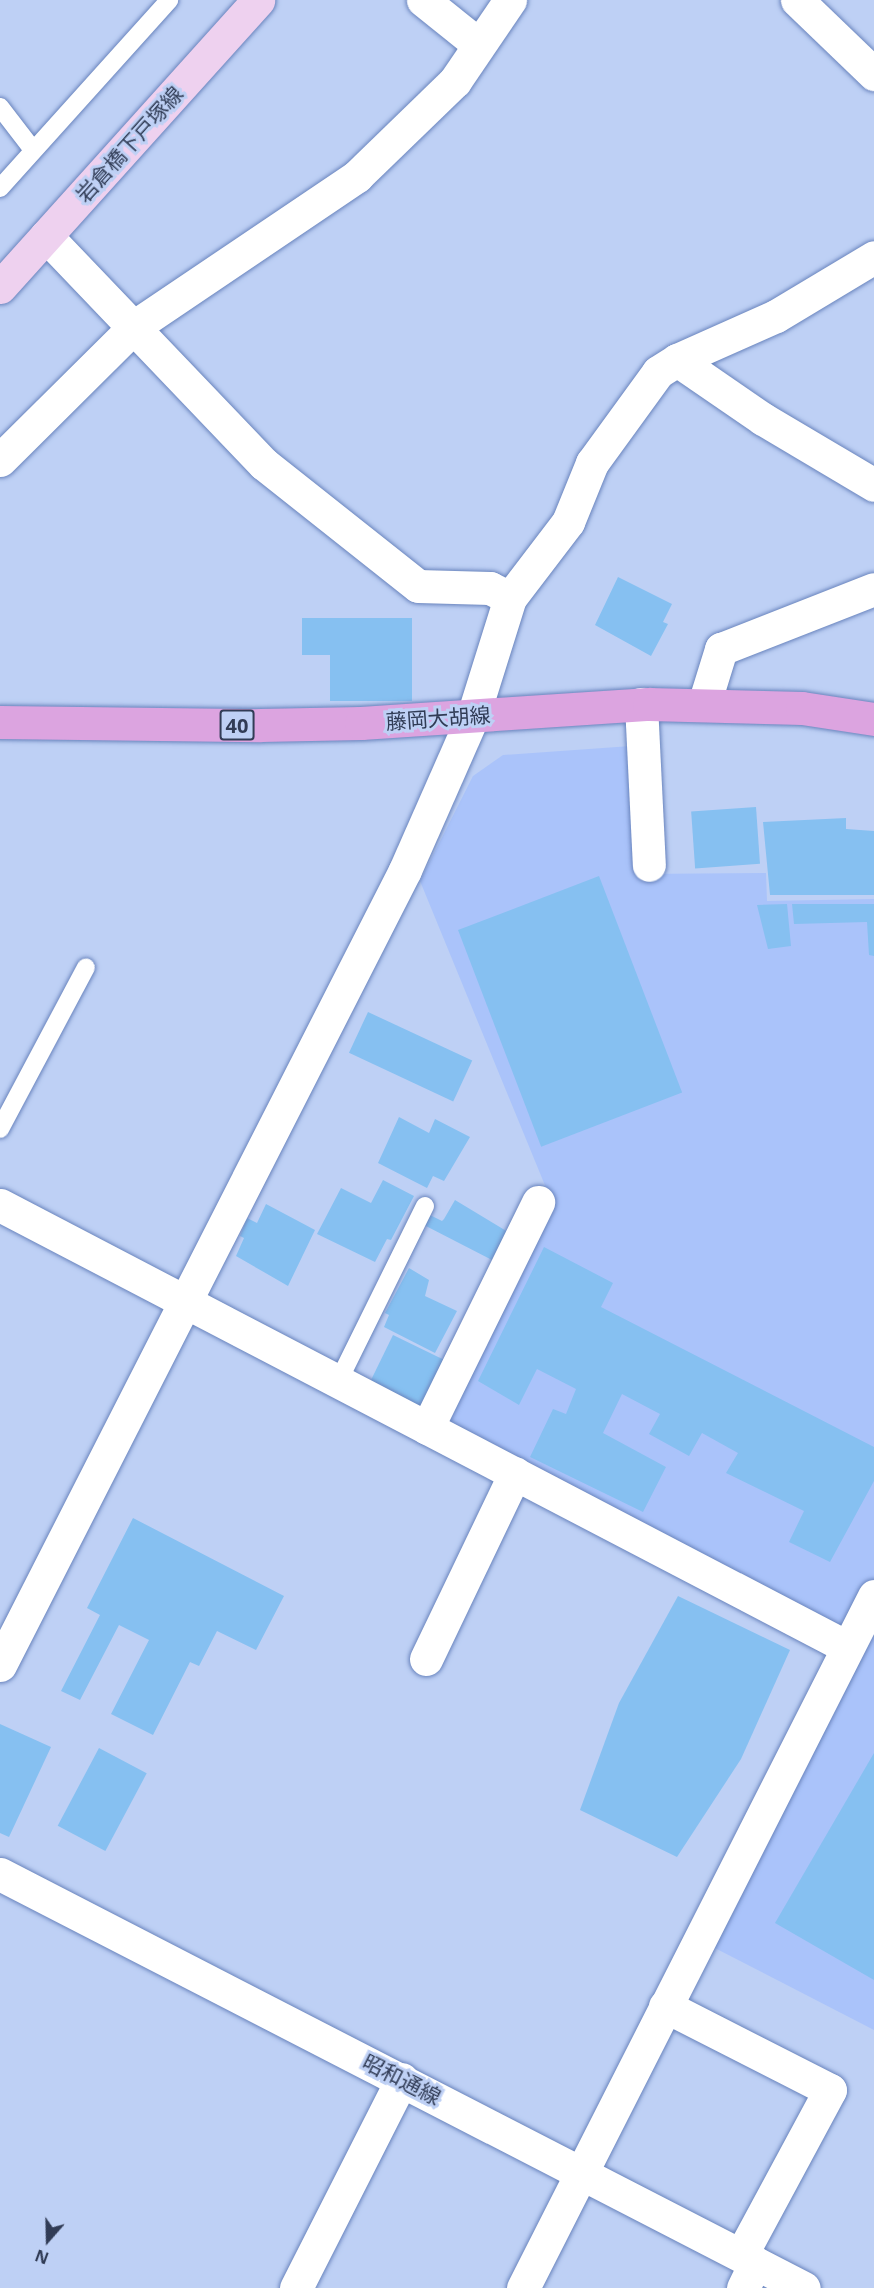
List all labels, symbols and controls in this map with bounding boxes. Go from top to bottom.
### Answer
street label: 岩倉橋下戸塚線 [70,81,188,207]
street label: 藤岡大胡線 [385,702,491,734]
road number: 40 [219,708,255,742]
street label: 昭和通線 [359,2049,445,2109]
north arrow [18,2210,78,2270]
text: N [32,2244,52,2269]

